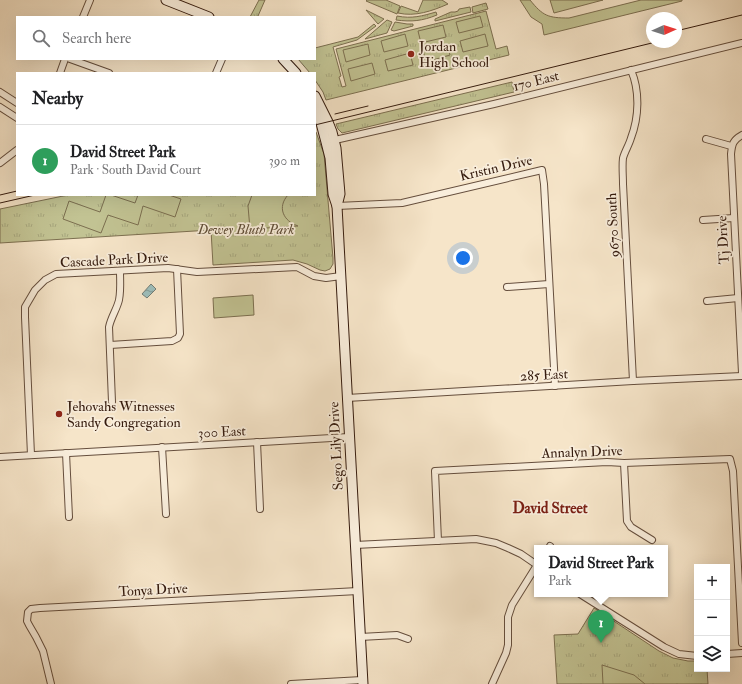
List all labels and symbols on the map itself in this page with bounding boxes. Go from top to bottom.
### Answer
north arrow [646,12,682,48]
place label: Jordan High School [418,38,490,71]
marker: Jordan High School [406,49,416,59]
street label: 170 East [511,67,561,95]
street label: Kristin Drive [458,151,534,185]
street label: 9670 South [603,192,623,259]
street label: Tj Drive [713,215,733,265]
park label: Dewey Bluth Park [197,221,295,238]
your location [453,248,473,268]
street label: Cascade Park Drive [59,249,169,271]
street label: 285 East [520,365,569,385]
place label: Jehovahs Witnesses Sandy Congregation [66,398,181,432]
street label: Sego Lily Drive [325,401,348,491]
marker: Jehovahs Witnesses Sandy Congregation [54,409,64,419]
street label: 300 East [198,422,247,442]
street label: Annalyn Drive [540,442,623,463]
district label: David Street [512,499,588,518]
street label: Tonya Drive [118,580,188,601]
pin: 1 [588,610,614,643]

